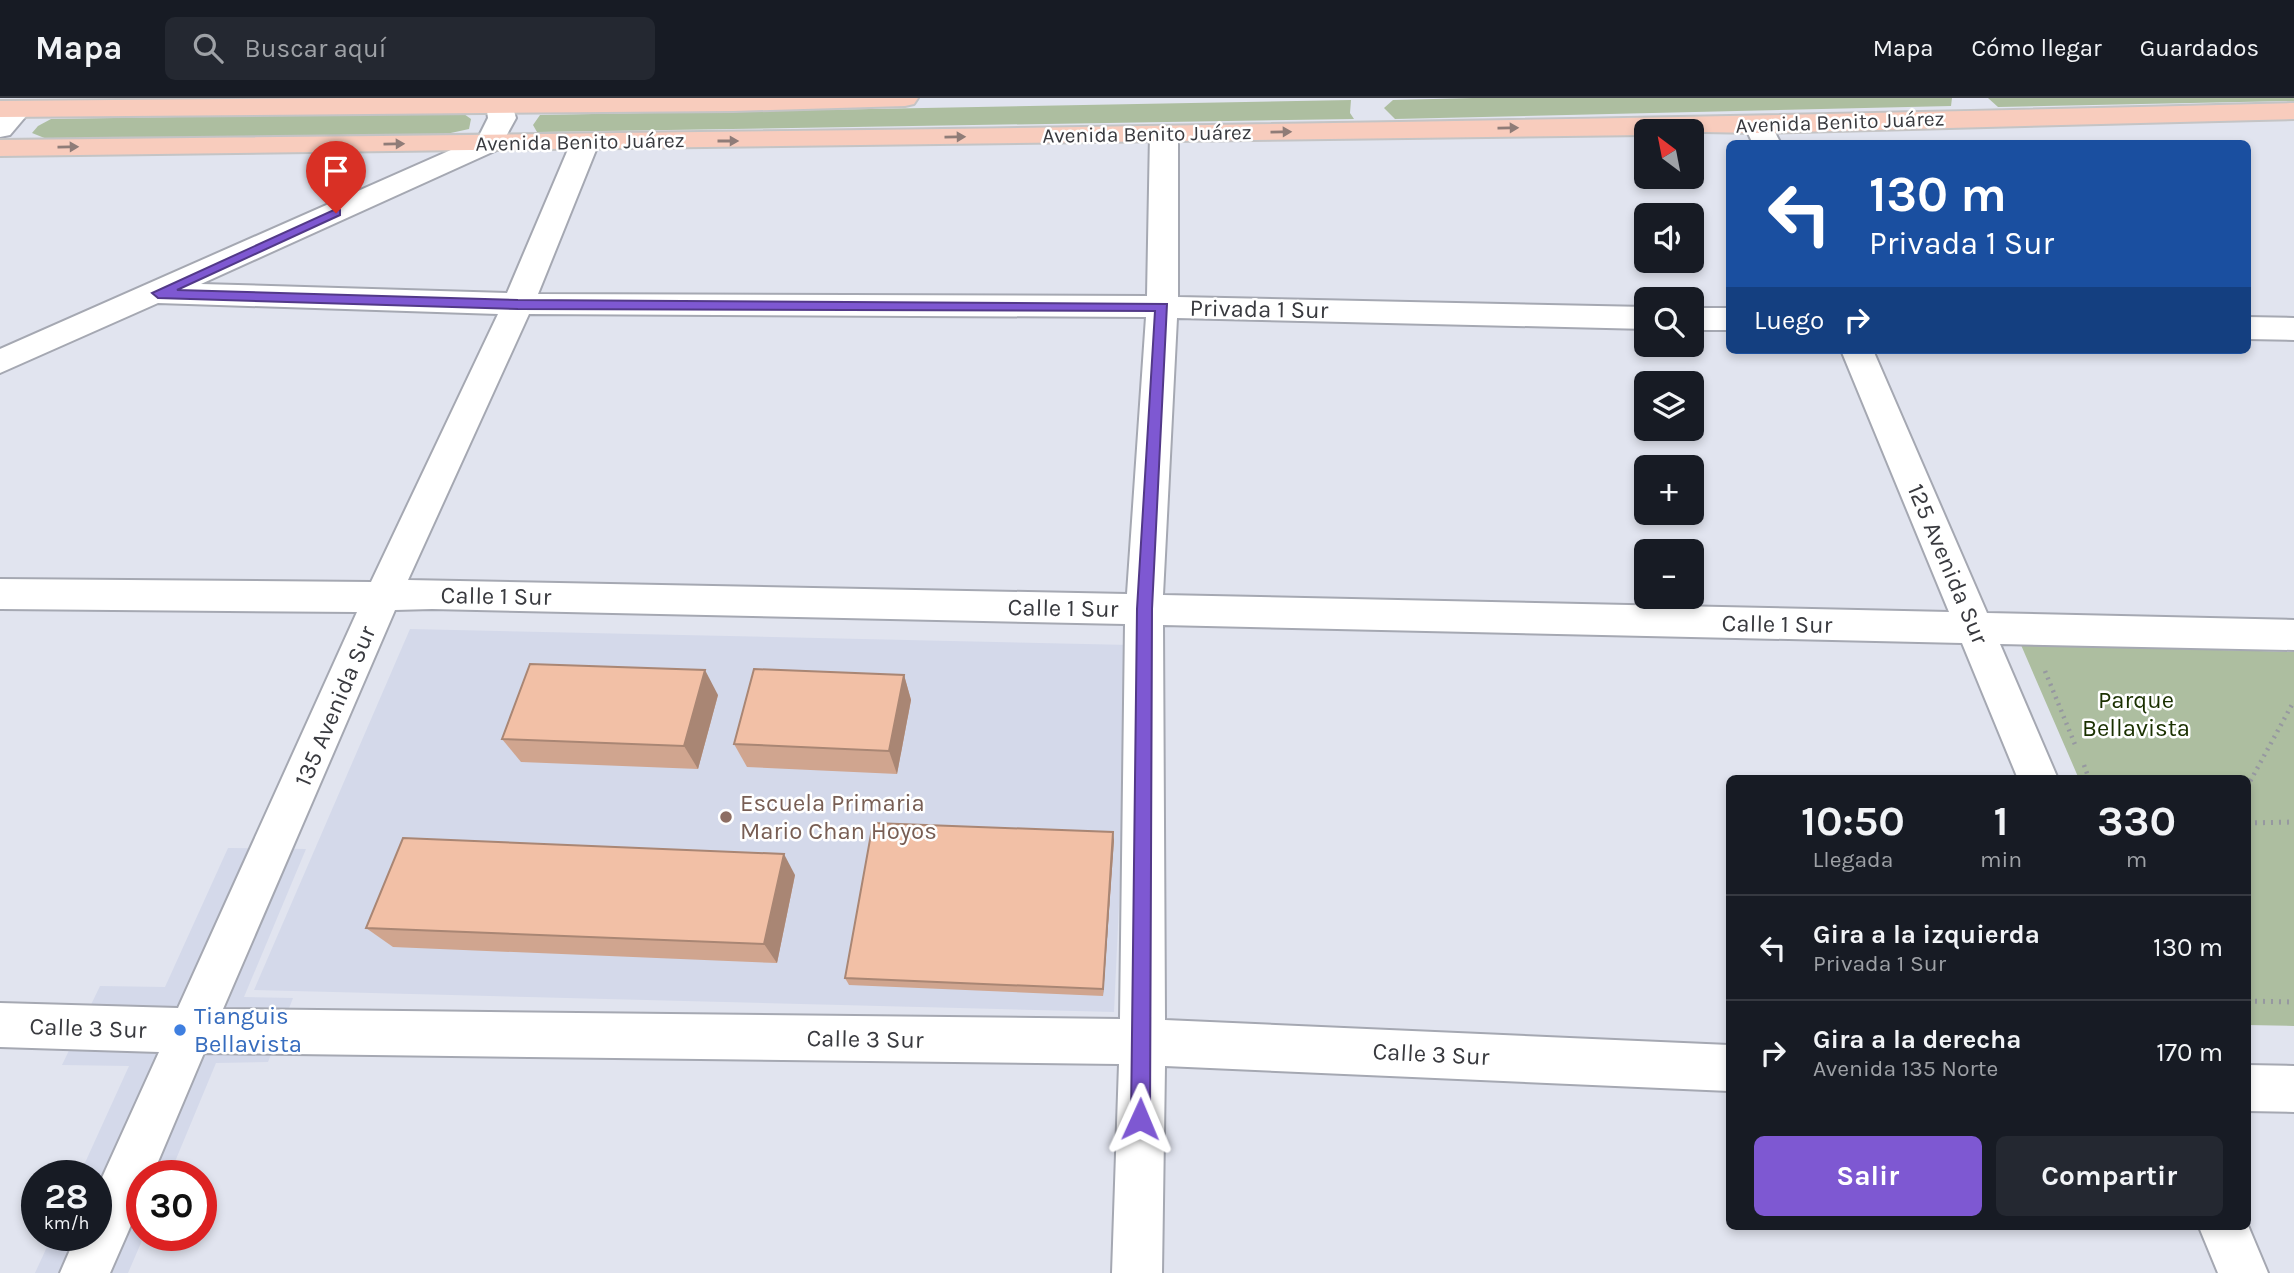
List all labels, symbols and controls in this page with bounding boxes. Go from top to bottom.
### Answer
search box [165,17,655,80]
text: Mapa [35,29,123,67]
icon: search [189,29,227,67]
text: Buscar aquí [245,33,386,64]
text: Mapa [1873,34,1933,62]
text: Cómo llegar [1971,34,2102,62]
text: Guardados [2140,34,2259,62]
street label: Avenida Benito Juárez [1735,106,1945,138]
north arrow [1634,119,1704,189]
map controls [1634,119,1704,609]
street label: Avenida Benito Juárez [1042,120,1252,148]
one-way arrow [1498,122,1520,134]
one-way arrow [1270,126,1292,137]
street label: Avenida Benito Juárez [475,128,685,156]
one-way arrow [945,131,967,143]
one-way arrow [717,135,739,147]
one-way arrow [383,138,405,150]
one-way arrow [57,141,79,153]
pin [306,141,366,213]
icon: arrive [317,152,355,190]
text: 130 m [1869,166,2007,223]
icon: left [1754,168,1845,259]
button: sound [1634,203,1704,273]
text: Privada 1 Sur [1869,225,2054,262]
button: search [1634,287,1704,357]
street label: Privada 1 Sur [1189,294,1329,324]
icon: right [1838,301,1876,339]
text: Luego [1754,305,1824,336]
button: layers [1634,371,1704,441]
button: + [1634,455,1704,525]
street label: 125 Avenida Sur [1902,480,1994,649]
button: − [1634,539,1704,609]
street label: Calle 1 Sur [440,581,552,611]
street label: Calle 1 Sur [1007,593,1119,623]
street label: Calle 1 Sur [1721,609,1833,639]
street label: 135 Avenida Sur [289,621,382,790]
park label: Parque Bellavista [2082,686,2190,742]
place label: Escuela Primaria Mario Chan Hoyos [740,789,937,845]
text: 10:50 [1801,796,1905,846]
text: 1 [1994,796,2009,846]
text: 330 [2097,796,2176,846]
marker: Escuela Primaria Mario Chan Hoyos [718,809,734,825]
text: Llegada [1812,846,1893,873]
text: min [1980,846,2022,873]
text: m [2126,846,2147,873]
text: Gira a la izquierda [1813,919,2040,950]
icon: left [1754,929,1792,967]
text: 130 m [2153,932,2223,963]
text: Privada 1 Sur [1813,950,1946,977]
place label: Tianguis Bellavista [194,1002,302,1058]
street label: Calle 3 Sur [29,1012,147,1044]
marker: Tianguis Bellavista [172,1022,188,1038]
street label: Calle 3 Sur [806,1024,924,1054]
text: Gira a la derecha [1813,1024,2022,1055]
icon: right [1754,1034,1792,1072]
street label: Calle 3 Sur [1372,1037,1490,1071]
text: 170 m [2156,1037,2223,1068]
text: Avenida 135 Norte [1813,1055,1998,1082]
position arrow [1103,1082,1177,1156]
button: Salir [1754,1136,1982,1216]
button: Compartir [1996,1136,2223,1216]
speed limit sign: 30 [126,1160,217,1251]
text: 28 [45,1176,88,1217]
text: km/h [44,1212,89,1234]

